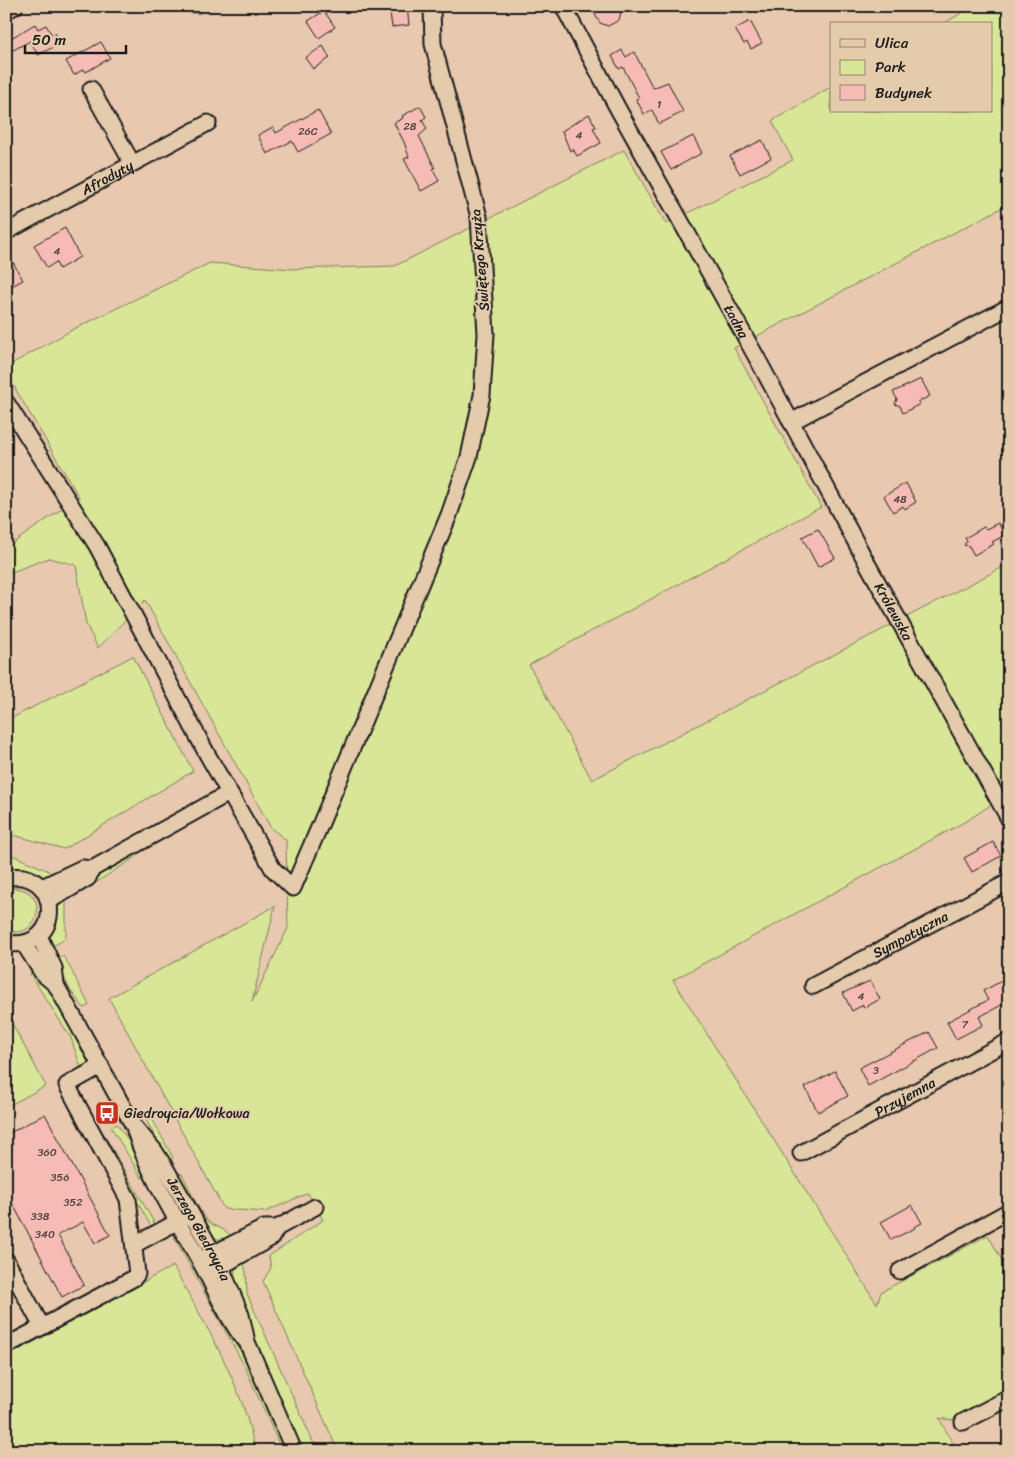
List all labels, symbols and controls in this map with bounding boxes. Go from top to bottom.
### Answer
scale bar [25,22,126,54]
legend [830,22,992,112]
text: 50 m [32,27,67,53]
text: Ulica [875,30,909,56]
text: Park [875,54,906,80]
text: Budynek [875,80,933,106]
house number: 1 [657,95,662,114]
house number: 28 [404,117,417,136]
house number: 26C [298,122,318,141]
house number: 4 [576,126,583,145]
street label: Afrodyty [76,153,139,202]
street label: Świętego Krzyża [463,208,497,312]
house number: 4 [54,242,61,261]
street label: Ładna [717,300,757,344]
house number: 48 [893,490,907,509]
street label: Królewska [868,578,921,646]
street label: Sympatyczna [868,904,954,965]
house number: 4 [858,987,865,1006]
house number: 7 [962,1015,969,1034]
house number: 3 [873,1061,879,1080]
street label: Przyjemna [870,1070,941,1124]
bus stop icon: Giedroycia/Wołkowa [94,1100,120,1126]
place label: Giedroycia/Wołkowa [124,1101,250,1126]
house number: 360 [37,1143,57,1162]
house number: 356 [50,1168,70,1187]
street label: Jerzego Giedroycia [160,1171,238,1286]
house number: 352 [63,1193,83,1212]
house number: 338 [31,1207,50,1226]
house number: 340 [35,1225,55,1244]

